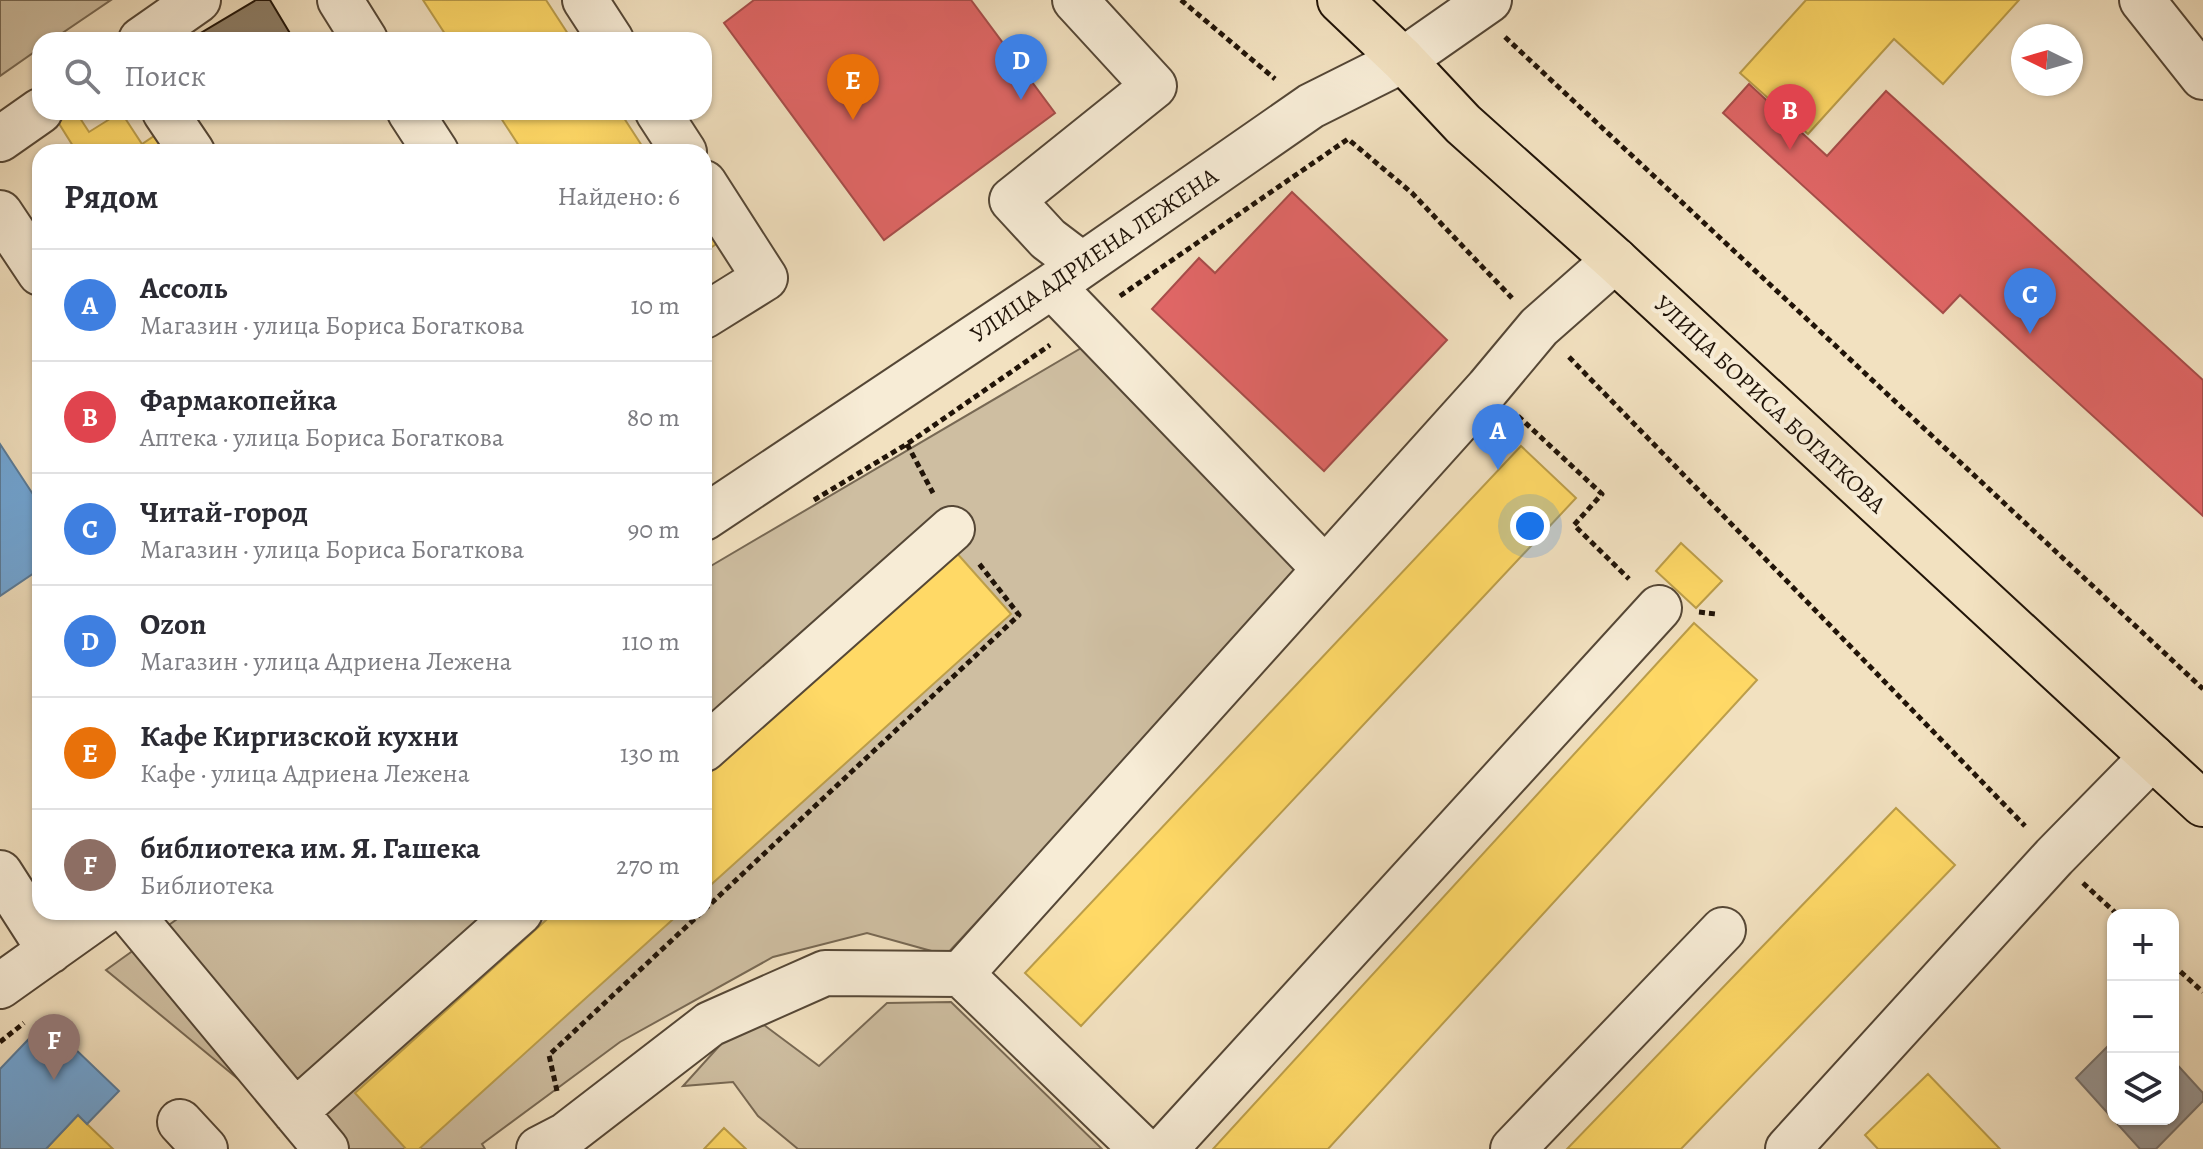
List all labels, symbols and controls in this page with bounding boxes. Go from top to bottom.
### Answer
north arrow [2011,24,2083,96]
search box [32,32,712,120]
pin: D [995,34,1047,100]
icon: search [60,54,104,98]
pin: E [827,54,879,120]
text: Поиск [124,56,206,96]
pin: B [1764,84,1816,150]
street label: УЛИЦА АДРИЕНА ЛЕЖЕНА [964,160,1225,350]
text: Рядом [64,173,158,220]
text: Найдено: 6 [557,179,680,214]
text: Ассоль [140,268,227,308]
pin: C [2004,268,2056,334]
text: A [82,288,98,323]
text: 10 m [630,288,680,323]
street label: УЛИЦА БОРИСА БОГАТКОВА [1647,288,1894,521]
text: Магазин · улица Бориса Богаткова [140,308,524,343]
text: Фармакопейка [140,380,337,420]
text: B [82,400,98,435]
text: 80 m [627,400,680,435]
pin: A [1472,404,1524,470]
text: Аптека · улица Бориса Богаткова [140,420,504,455]
text: Читай-город [140,492,308,532]
your location [1510,506,1550,546]
text: C [82,512,98,547]
text: 90 m [628,512,680,547]
text: Магазин · улица Бориса Богаткова [140,532,524,567]
text: Ozon [140,604,206,644]
text: D [81,624,99,659]
text: 110 m [622,624,680,659]
text: Магазин · улица Адриена Лежена [140,644,512,679]
text: Кафе Киргизской кухни [140,716,459,756]
text: E [82,736,98,771]
text: 130 m [620,736,680,771]
text: Кафе · улица Адриена Лежена [140,756,470,791]
text: библиотека им. Я. Гашека [140,828,480,868]
text: F [83,848,97,883]
text: 270 m [616,848,680,883]
text: Библиотека [140,868,274,903]
map controls [2107,909,2179,1125]
button: + [2107,909,2179,981]
button: − [2107,981,2179,1053]
pin: F [28,1014,80,1080]
button: layers [2107,1053,2179,1125]

